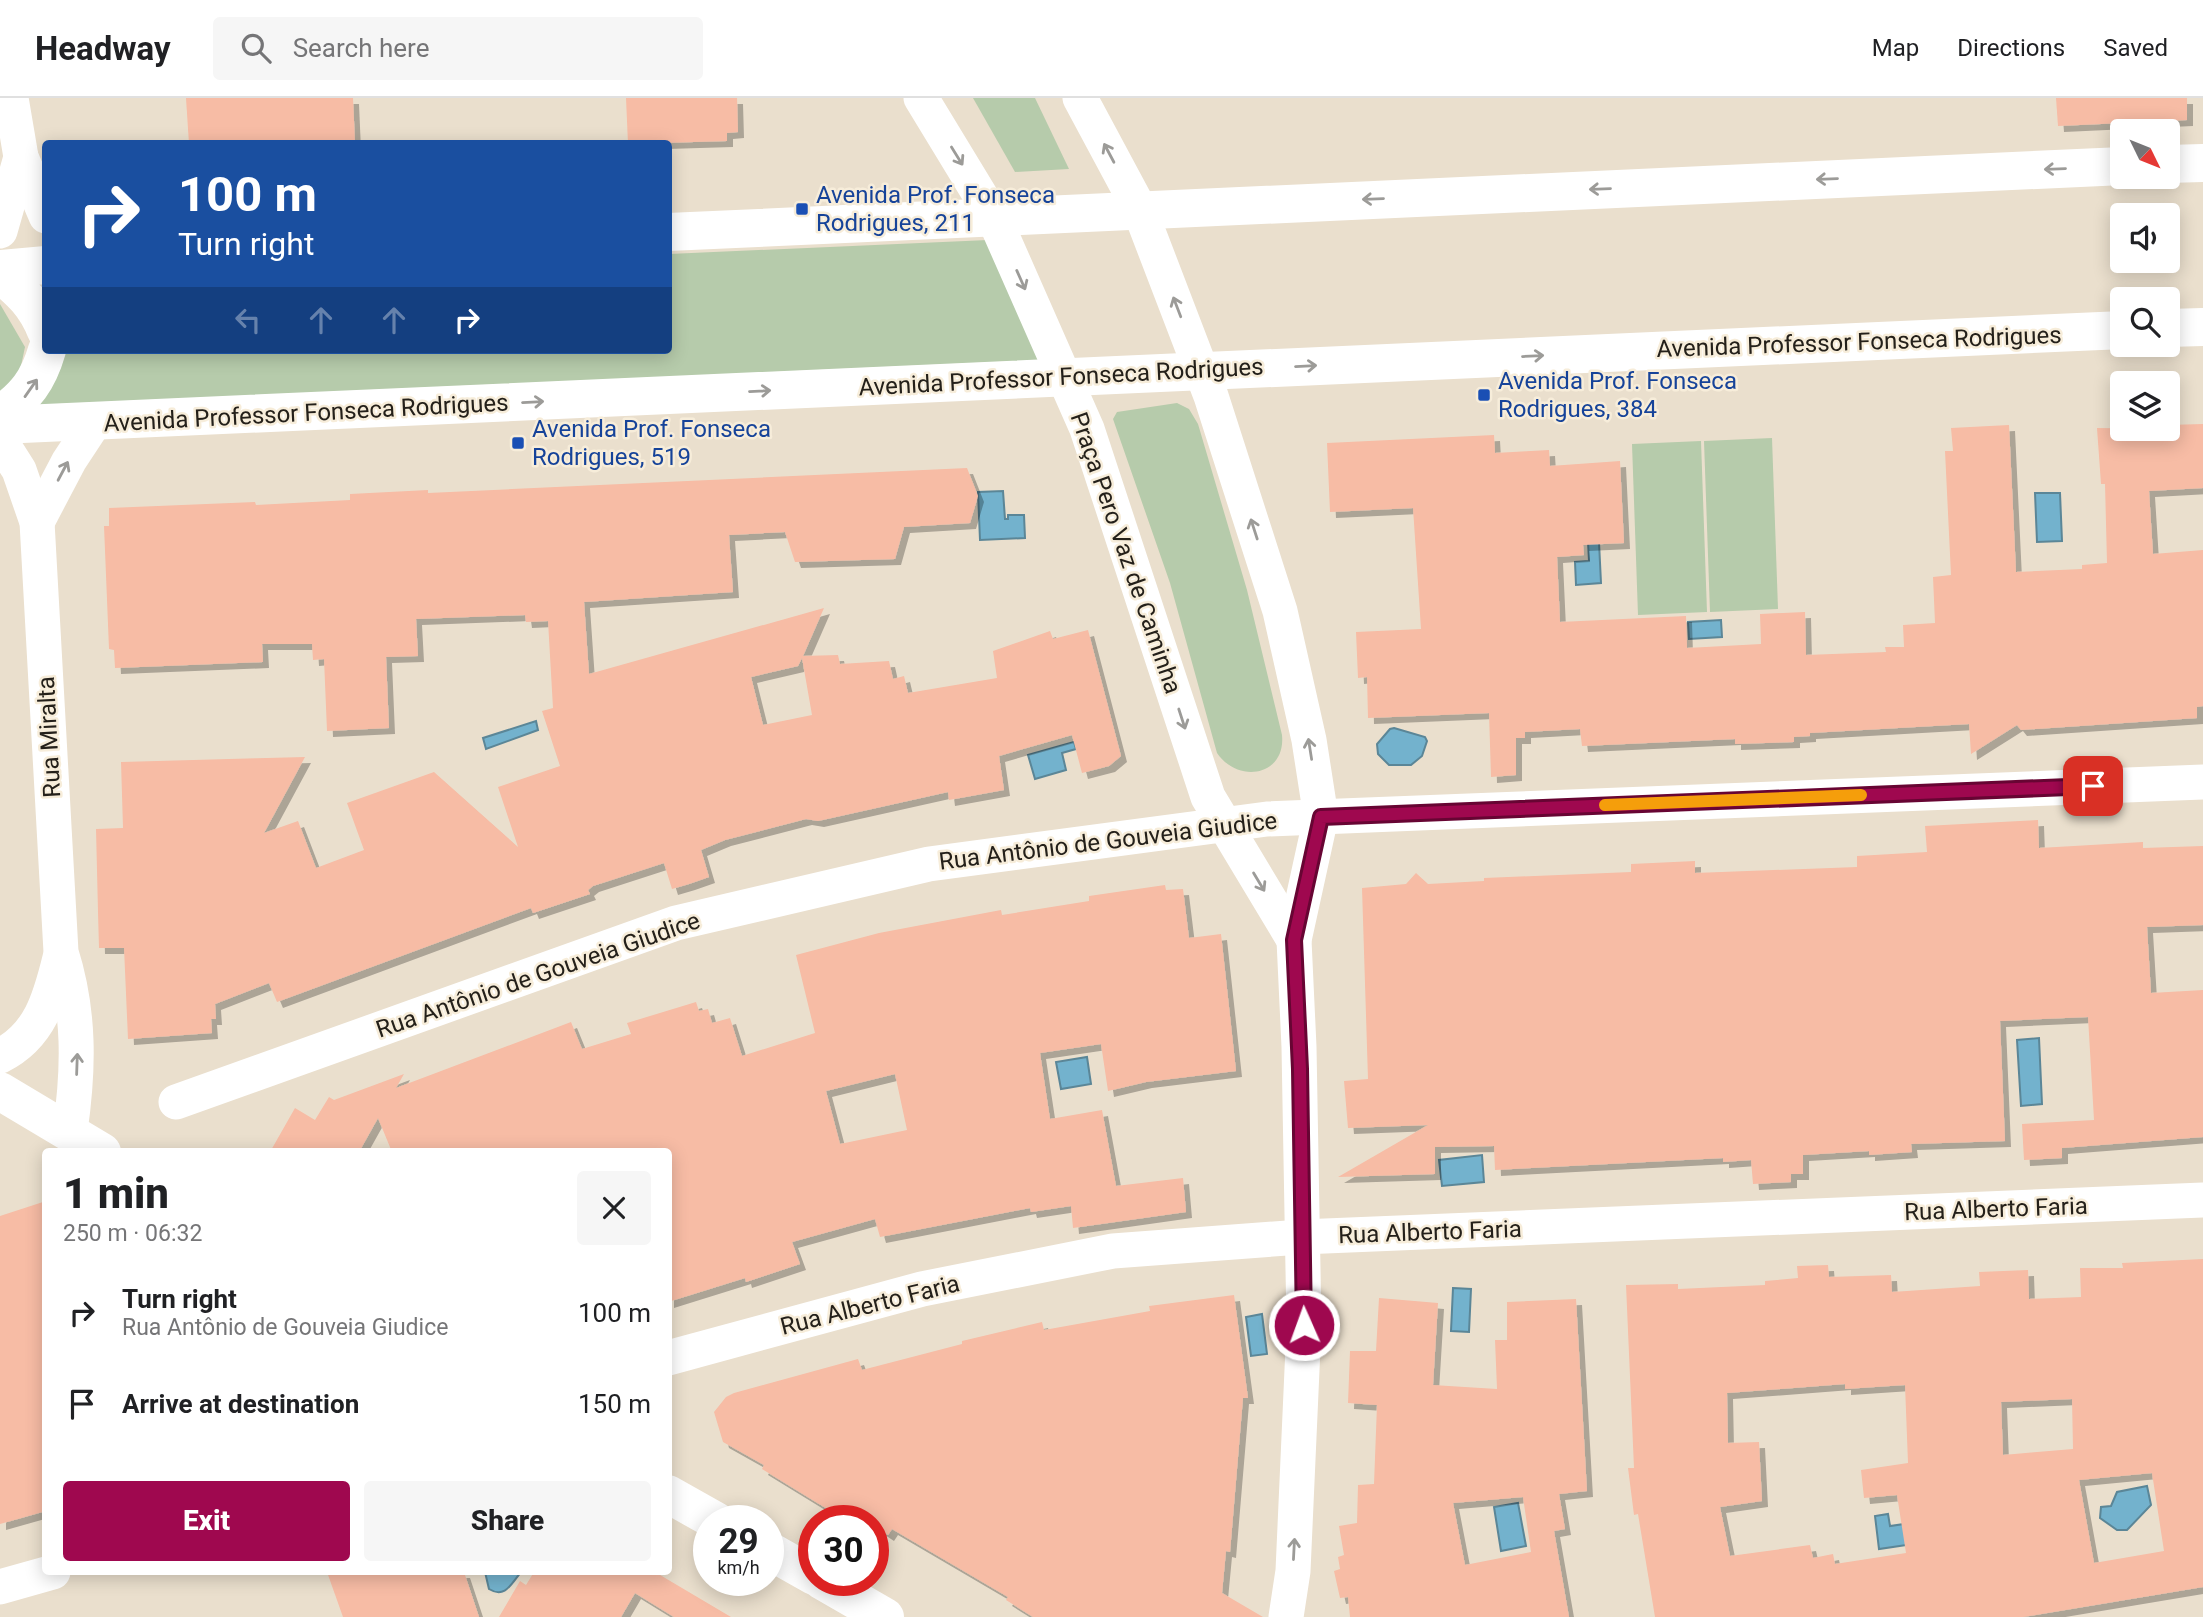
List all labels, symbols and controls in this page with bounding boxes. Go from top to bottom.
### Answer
search box [213,17,703,80]
text: Headway [35,29,171,68]
icon: search [237,29,275,67]
text: Search here [293,33,429,63]
text: Map [1872,34,1919,62]
text: Directions [1957,34,2065,62]
text: Saved [2103,34,2168,62]
north arrow [2110,119,2180,189]
map controls [2110,119,2180,441]
one-way arrow [1102,143,1115,164]
one-way arrow [950,146,964,166]
one-way arrow [2043,162,2066,175]
text: 100 m [178,166,317,223]
icon: right [63,168,154,259]
one-way arrow [1816,172,1839,185]
place label: Avenida Prof. Fonseca Rodrigues, 211 [816,181,1055,237]
one-way arrow [1589,182,1612,195]
one-way arrow [1361,192,1384,205]
marker: Avenida Prof. Fonseca Rodrigues, 211 [794,201,810,217]
button: sound [2110,203,2180,273]
text: Turn right [178,225,314,263]
one-way arrow [1015,269,1028,290]
button: search [2110,287,2180,357]
one-way arrow [1170,297,1182,319]
icon: left [229,301,267,339]
icon: ahead [302,301,340,339]
icon: ahead [375,301,413,339]
icon: right [448,301,486,339]
street label: Avenida Professor Fonseca Rodrigues [1656,321,2062,363]
one-way arrow [1521,349,1544,362]
street label: Avenida Professor Fonseca Rodrigues [858,352,1264,402]
one-way arrow [1294,360,1317,373]
place label: Avenida Prof. Fonseca Rodrigues, 384 [1498,367,1737,423]
button: layers [2110,371,2180,441]
one-way arrow [24,379,38,398]
one-way arrow [749,385,772,398]
marker: Avenida Prof. Fonseca Rodrigues, 384 [1476,387,1492,403]
street label: Avenida Professor Fonseca Rodrigues [103,388,509,438]
one-way arrow [521,396,544,409]
street label: Praça Pero Vaz de Caminha [1065,409,1187,697]
place label: Avenida Prof. Fonseca Rodrigues, 519 [532,415,771,471]
marker: Avenida Prof. Fonseca Rodrigues, 519 [510,435,526,451]
one-way arrow [57,461,71,482]
one-way arrow [1246,519,1259,541]
street label: Rua Miralta [32,676,66,798]
one-way arrow [1177,708,1190,730]
one-way arrow [1303,738,1316,761]
pin [2063,756,2123,816]
icon: arrive [2074,767,2112,805]
street label: Rua Antônio de Gouveia Giudice [937,806,1279,876]
one-way arrow [1253,872,1267,892]
street label: Rua Antônio de Gouveia Giudice [372,906,704,1044]
one-way arrow [70,1052,83,1075]
text: 1 min [63,1169,169,1218]
button: close [577,1171,651,1245]
street label: Rua Alberto Faria [1904,1192,2088,1226]
street label: Rua Alberto Faria [1338,1215,1522,1249]
text: 250 m · 06:32 [63,1220,202,1247]
street label: Rua Alberto Faria [778,1269,962,1341]
text: Turn right [122,1284,237,1314]
position arrow [1267,1288,1341,1362]
icon: right [63,1294,101,1332]
text: 100 m [578,1298,651,1328]
text: Rua Antônio de Gouveia Giudice [122,1314,448,1341]
icon: arrive [63,1385,101,1423]
text: Arrive at destination [122,1389,359,1419]
text: 150 m [578,1389,651,1419]
button: Exit [63,1481,350,1561]
button: Share [364,1481,651,1561]
speed limit sign: 30 [798,1505,889,1596]
text: 29 [718,1521,759,1562]
one-way arrow [1288,1538,1301,1561]
text: km/h [717,1557,760,1578]

